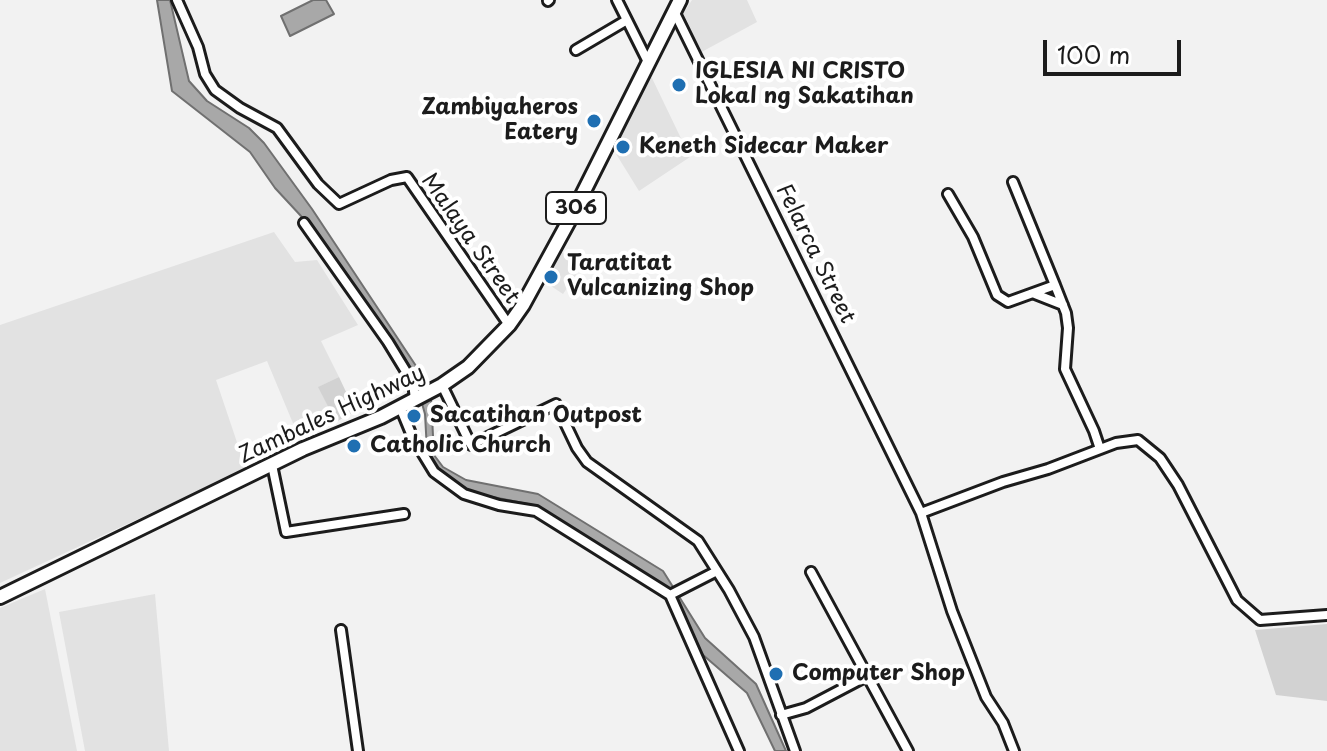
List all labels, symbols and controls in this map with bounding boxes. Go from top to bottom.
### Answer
scale bar [1047,24,1185,74]
text: 100 m [1057,36,1130,72]
place label: IGLESIA NI CRISTO Lokal ng Sakatihan [695,59,914,110]
marker: IGLESIA NI CRISTO Lokal ng Sakatihan [670,76,688,94]
place label: Zambiyaheros Eatery [421,95,578,146]
marker: Zambiyaheros Eatery [585,112,603,130]
place label: Keneth Sidecar Maker [639,134,888,160]
marker: Keneth Sidecar Maker [614,138,632,156]
street label: Malaya Street [415,169,525,309]
street label: Felarca Street [770,180,860,328]
road number: 306 [546,192,606,224]
place label: Taratitat Vulcanizing Shop [567,251,754,302]
marker: Taratitat Vulcanizing Shop [542,268,560,286]
street label: Zambales Highway [235,360,429,470]
place label: Sacatihan Outpost [430,403,642,429]
marker: Sacatihan Outpost [405,407,423,425]
place label: Catholic Church [370,433,551,459]
marker: Catholic Church [345,437,363,455]
place label: Computer Shop [792,661,965,687]
marker: Computer Shop [767,665,785,683]

